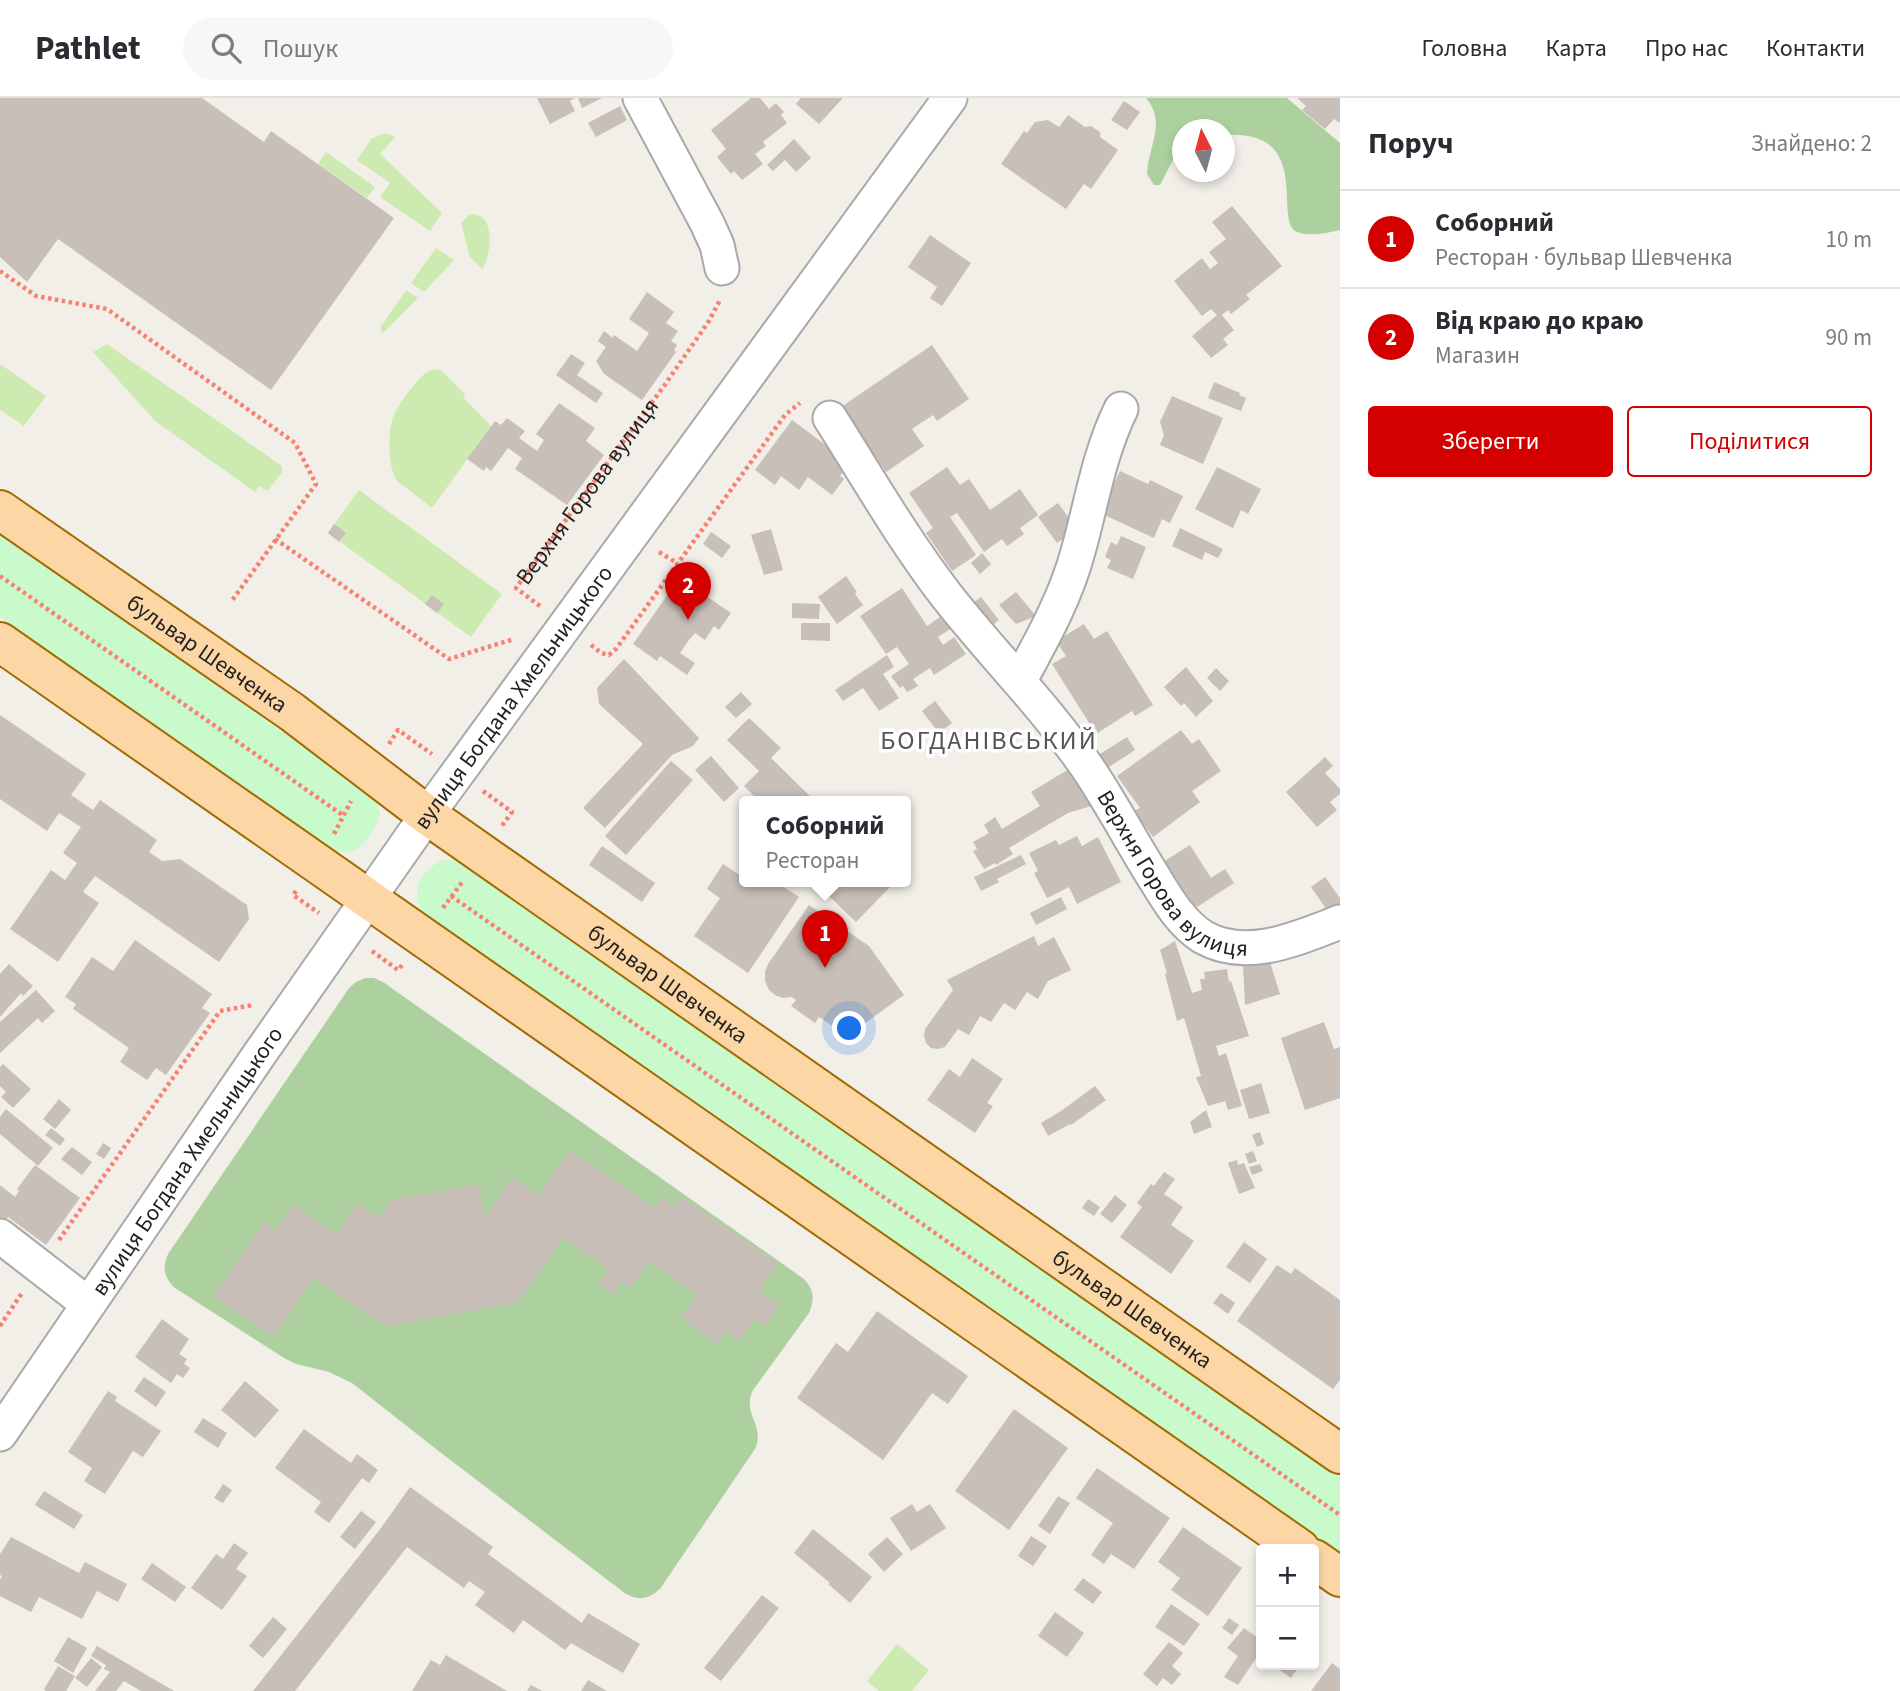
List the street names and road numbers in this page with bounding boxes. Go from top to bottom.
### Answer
street label: Верхня Горова вулиця [507,391,666,591]
street label: вулиця Богдана Хмельницького [406,558,621,836]
street label: бульвар Шевченка [120,586,294,721]
street label: Верхня Горова вулиця [1089,784,1248,964]
street label: бульвар Шевченка [581,916,755,1051]
street label: вулиця Богдана Хмельницького [83,1019,291,1302]
street label: бульвар Шевченка [1046,1241,1219,1376]

